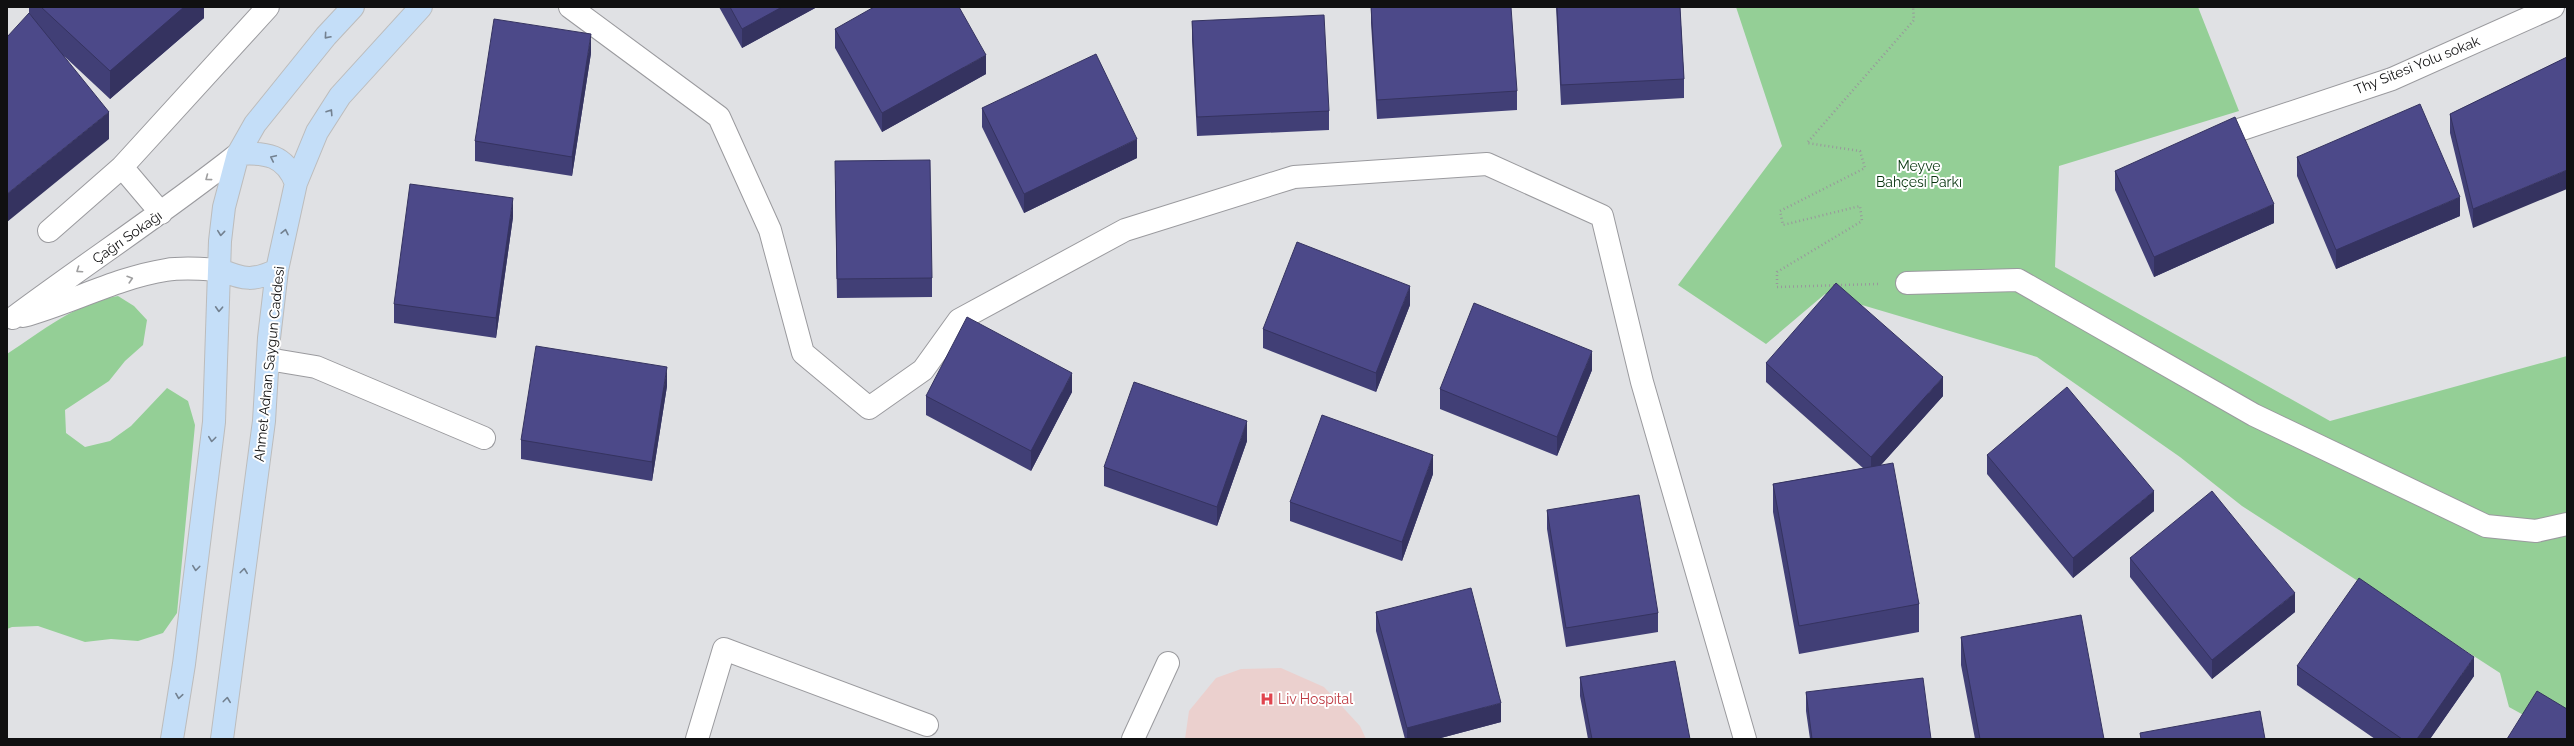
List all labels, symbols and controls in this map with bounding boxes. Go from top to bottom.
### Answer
one-way arrow [324,31,332,39]
street label: Thy Sitesi Yolu sokak [2352,32,2483,98]
one-way arrow [325,109,333,116]
one-way arrow [270,155,277,163]
park label: Meyve Bahçesi Parkı [1876,158,1962,190]
one-way arrow [205,174,212,181]
street label: Çağrı Sokağı [89,207,165,267]
one-way arrow [281,229,289,235]
one-way arrow [217,230,226,236]
one-way arrow [76,265,83,273]
street label: Ahmet Adnan Saygun Caddesi [251,265,287,463]
one-way arrow [126,275,133,284]
one-way arrow [215,306,223,312]
one-way arrow [208,436,217,442]
one-way arrow [192,565,201,571]
one-way arrow [239,568,248,574]
hospital icon: Liv Hospital [1259,691,1275,707]
place label: Liv Hospital [1278,691,1353,707]
one-way arrow [175,693,184,700]
one-way arrow [222,697,231,703]

